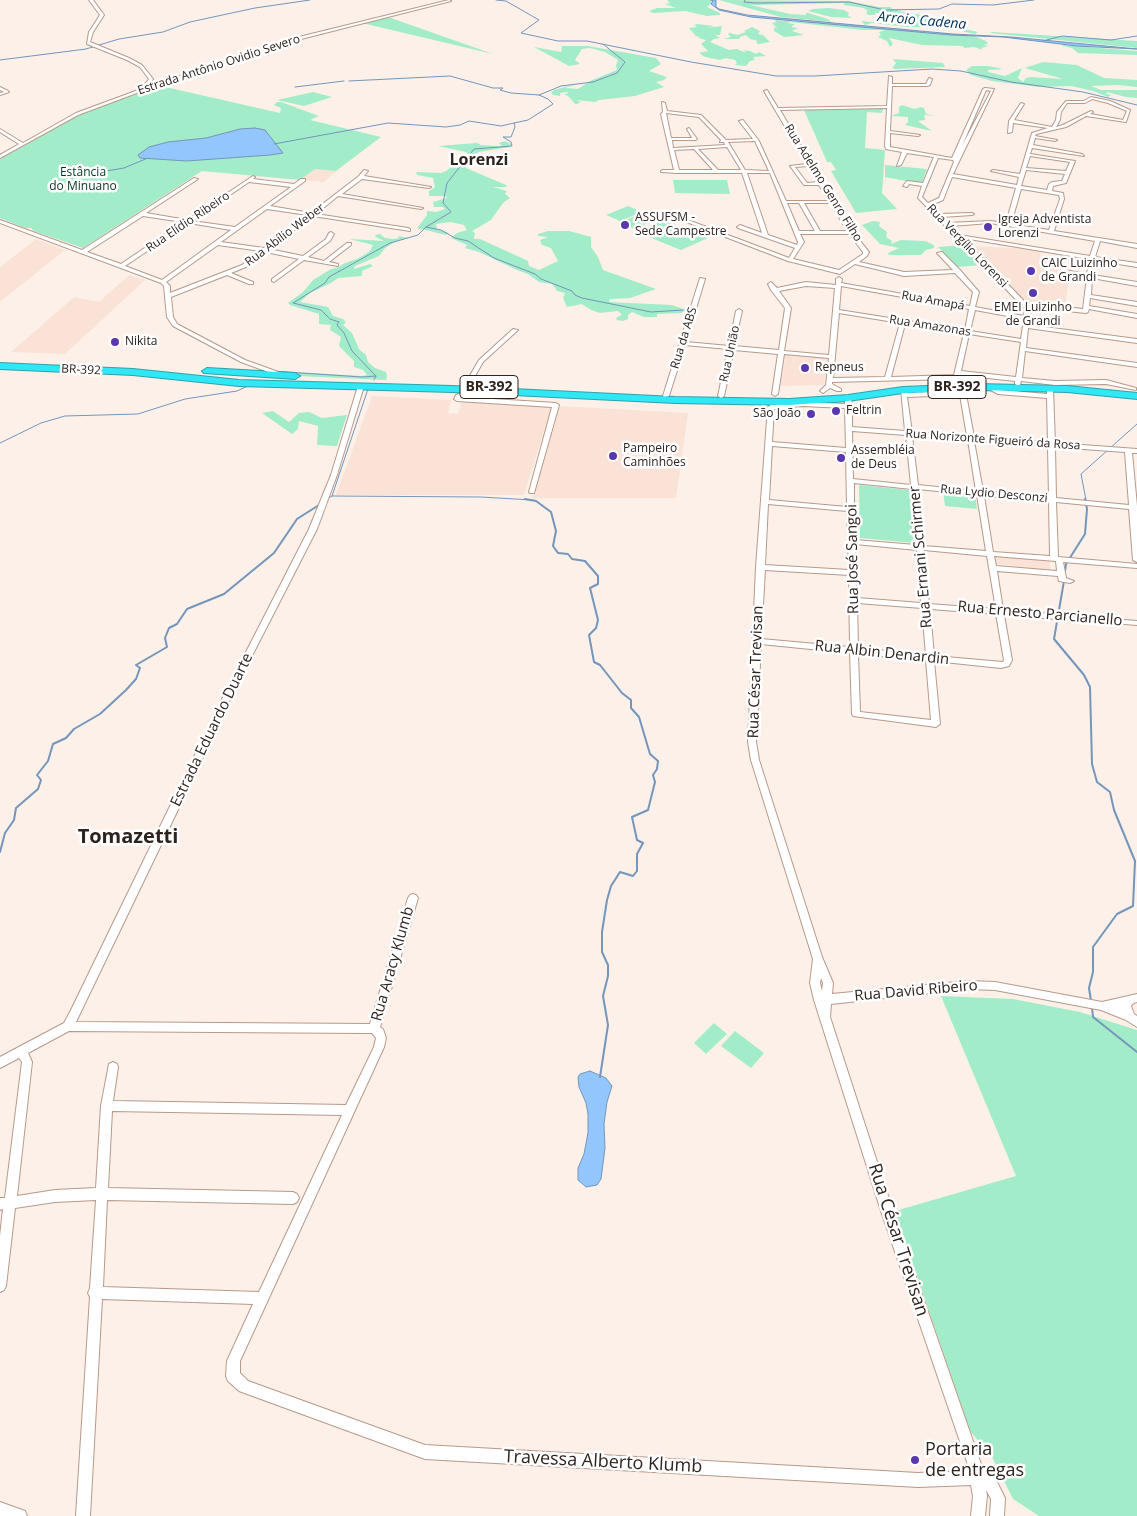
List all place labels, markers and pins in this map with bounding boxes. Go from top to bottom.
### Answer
place label: ASSUFSM - Sede Campestre [635,211,727,239]
place label: Igreja Adventista Lorenzi [998,213,1091,241]
marker: ASSUFSM - Sede Campestre [619,219,631,231]
marker: Igreja Adventista Lorenzi [982,221,994,233]
place label: CAIC Luizinho de Grandi [1041,257,1117,285]
marker: CAIC Luizinho de Grandi [1025,265,1037,277]
marker: EMEI Luizinho de Grandi [1027,287,1039,299]
place label: EMEI Luizinho de Grandi [994,301,1072,329]
place label: Nikita [125,335,157,349]
marker: Nikita [109,336,121,348]
place label: Repneus [815,361,864,375]
marker: Repneus [799,362,811,374]
place label: Feltrin [846,404,882,418]
marker: Feltrin [830,405,842,417]
place label: São João [753,407,801,421]
marker: São João [805,408,817,420]
place label: Pampeiro Caminhões [623,442,686,470]
place label: Assembléia de Deus [851,444,915,472]
marker: Pampeiro Caminhões [607,450,619,462]
marker: Assembléia de Deus [835,452,847,464]
place label: Portaria de entregas [925,1439,1024,1482]
marker: Portaria de entregas [909,1454,921,1466]

